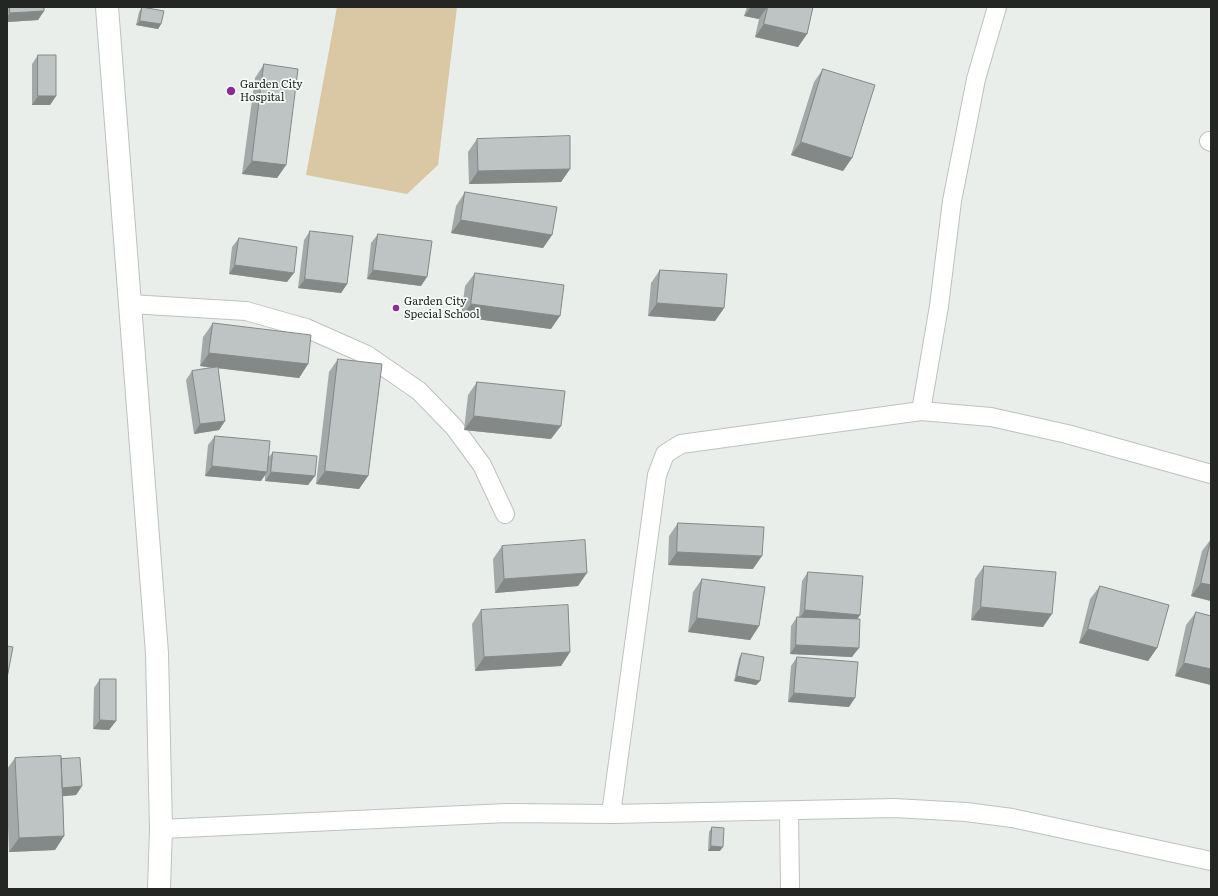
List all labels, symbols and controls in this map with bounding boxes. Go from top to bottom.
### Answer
place label: Garden City Hospital [240,78,303,104]
marker: Garden City Hospital [225,85,237,97]
place label: Garden City Special School [404,295,480,321]
marker: Garden City Special School [391,303,401,313]

